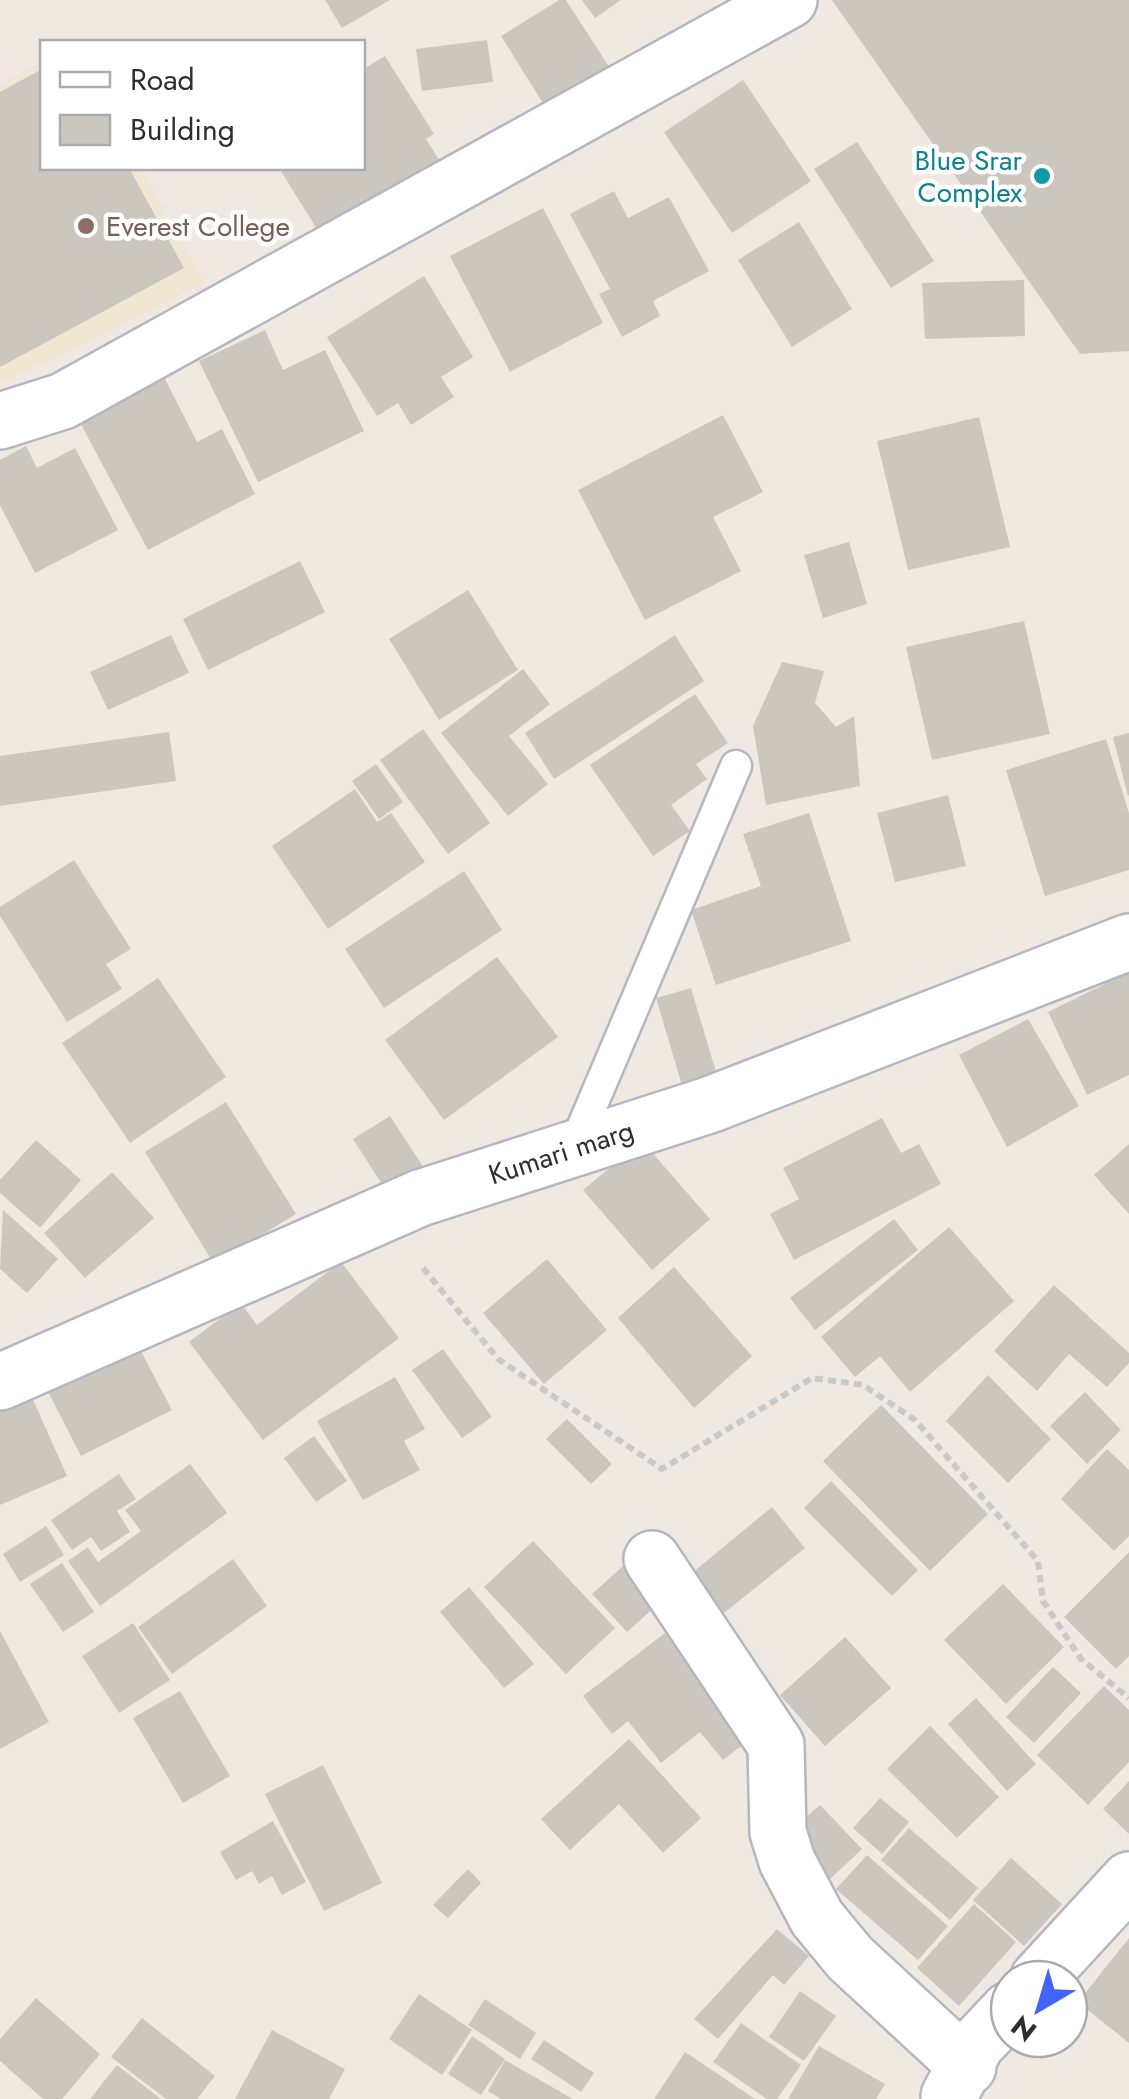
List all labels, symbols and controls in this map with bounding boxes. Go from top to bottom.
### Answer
legend [40,40,365,170]
text: Road [130,58,195,101]
text: Building [130,108,235,151]
place label: Blue Srar Complex [914,140,1022,213]
marker: Blue Srar Complex [1031,165,1053,187]
place label: Everest College [106,206,290,247]
marker: Everest College [75,215,97,237]
street label: Kumari marg [483,1110,639,1195]
north arrow [989,1959,1089,2059]
text: N [1003,2005,1045,2051]

